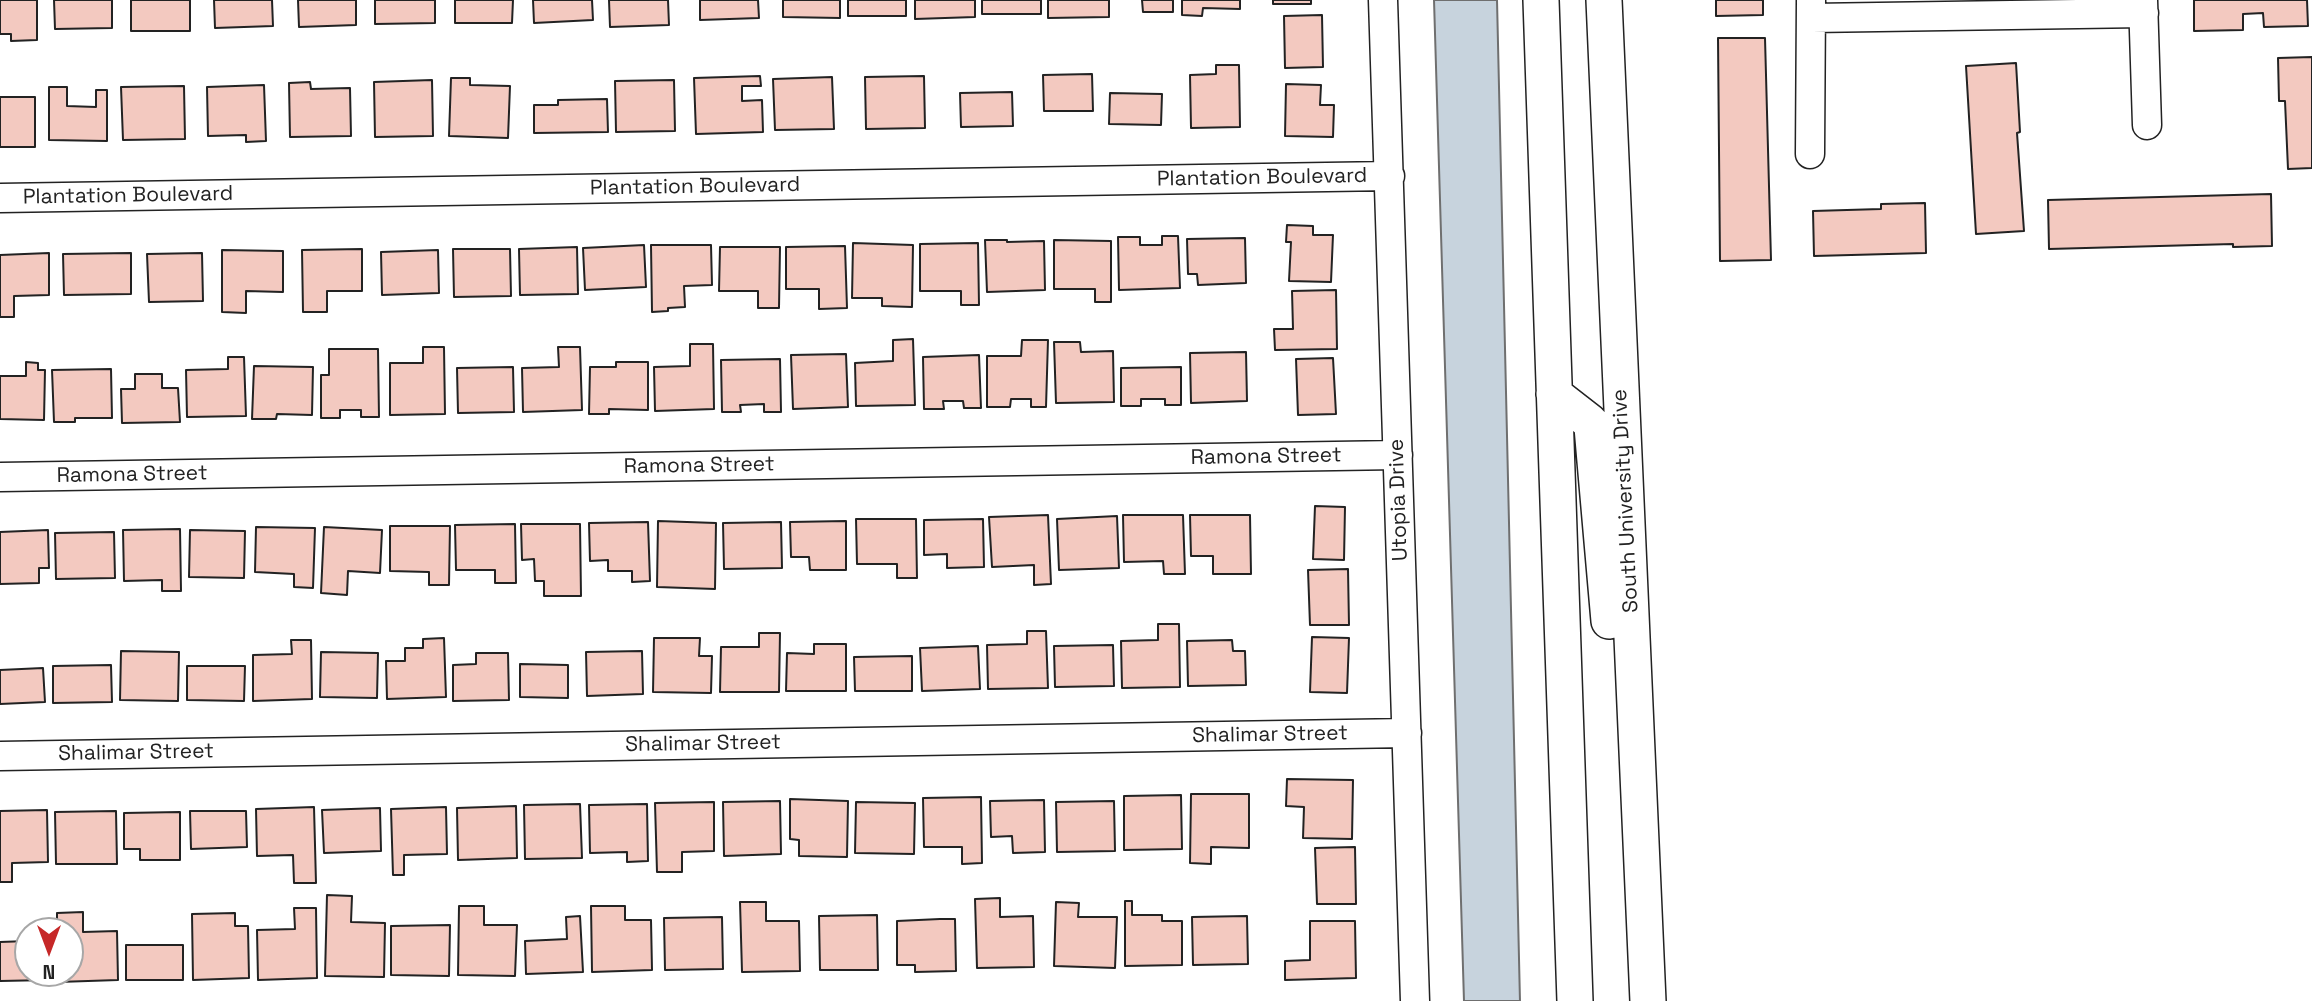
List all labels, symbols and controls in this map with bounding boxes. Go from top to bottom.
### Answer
street label: Plantation Boulevard [1157,164,1367,192]
street label: Plantation Boulevard [590,173,800,201]
street label: Plantation Boulevard [23,182,233,210]
street label: South University Drive [1608,388,1644,614]
street label: Utopia Drive [1384,438,1414,562]
street label: Ramona Street [1190,443,1342,471]
street label: Ramona Street [623,452,775,480]
street label: Ramona Street [56,461,208,489]
street label: Shalimar Street [1192,721,1348,749]
street label: Shalimar Street [625,730,781,758]
street label: Shalimar Street [58,739,214,767]
north arrow [14,917,84,987]
text: N [43,959,55,984]

